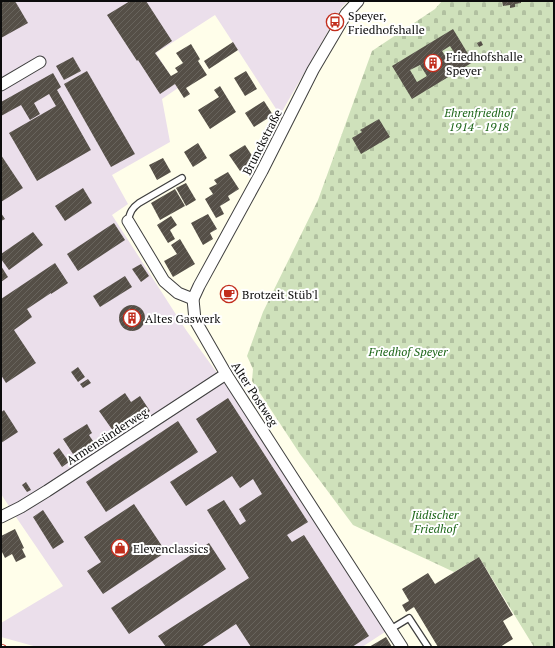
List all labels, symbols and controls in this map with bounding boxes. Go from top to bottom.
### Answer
place label: Speyer, Friedhofshalle [348,8,425,37]
bus stop icon: Speyer, Friedhofshalle [325,12,345,32]
place label: Friedhofshalle Speyer [446,49,523,78]
building icon: Friedhofshalle Speyer [423,53,443,73]
park label: Ehrenfriedhof 1914 - 1918 [443,105,516,134]
street label: Brunckstraße [239,107,285,177]
cafe icon: Brotzeit Stüb'l [219,284,239,304]
place label: Brotzeit Stüb'l [242,287,318,302]
building icon: Altes Gaswerk [122,308,142,328]
place label: Altes Gaswerk [145,311,221,326]
park label: Friedhof Speyer [367,344,449,359]
street label: Alter Postweg [229,359,282,430]
street label: Armensünderweg [64,404,151,468]
park label: Jüdischer Friedhof [411,507,460,536]
shop icon: Elevenclassics [110,538,130,558]
place label: Elevenclassics [133,541,209,556]

